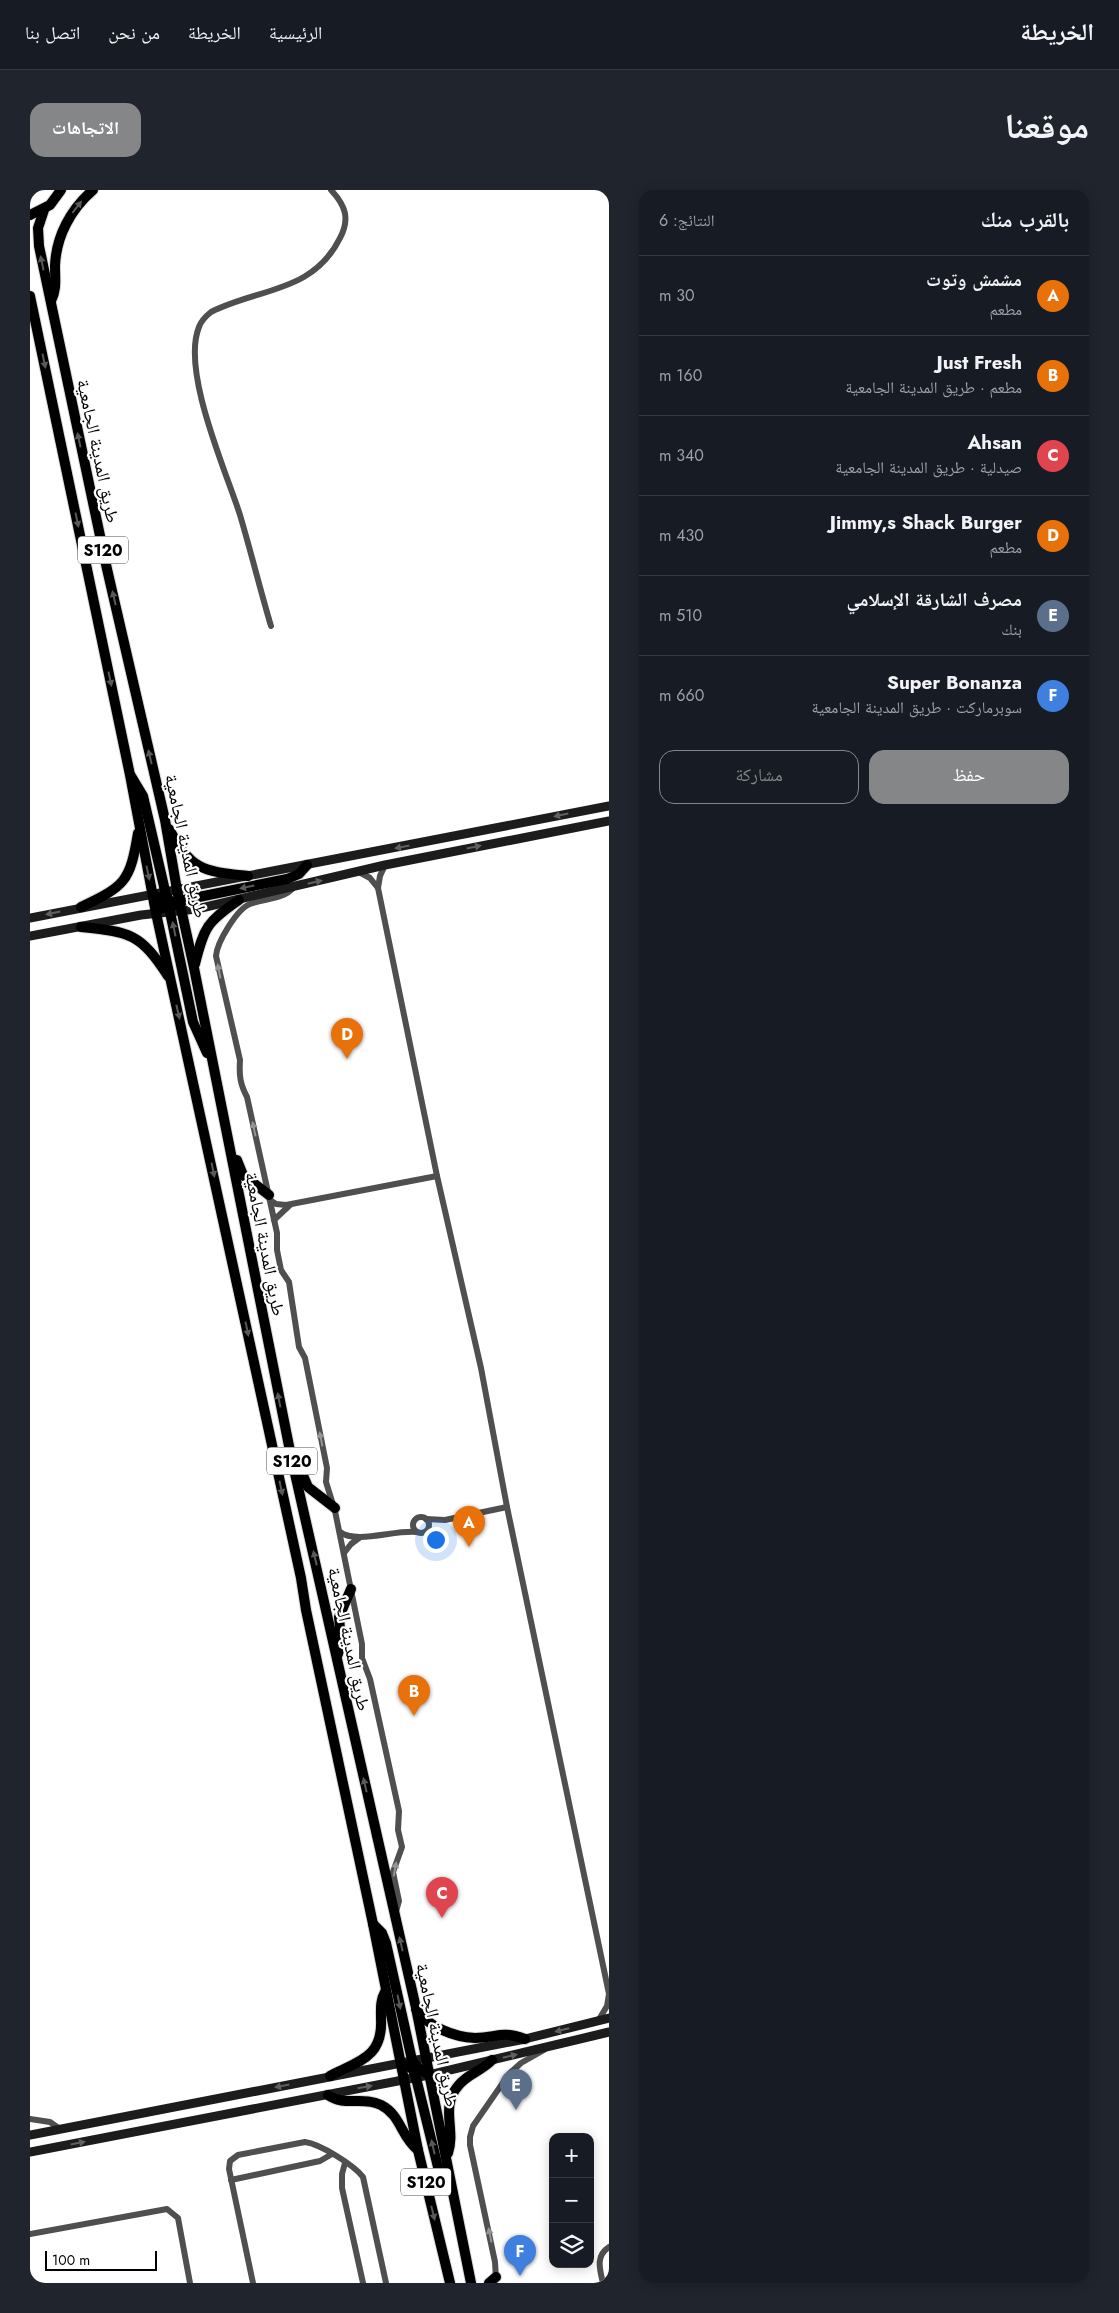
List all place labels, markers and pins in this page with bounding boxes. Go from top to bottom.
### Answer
pin: D [331,1018,363,1059]
pin: A [453,1506,485,1547]
pin: B [398,1675,430,1716]
pin: C [426,1877,458,1918]
pin: E [500,2069,532,2110]
pin: F [504,2235,536,2276]

